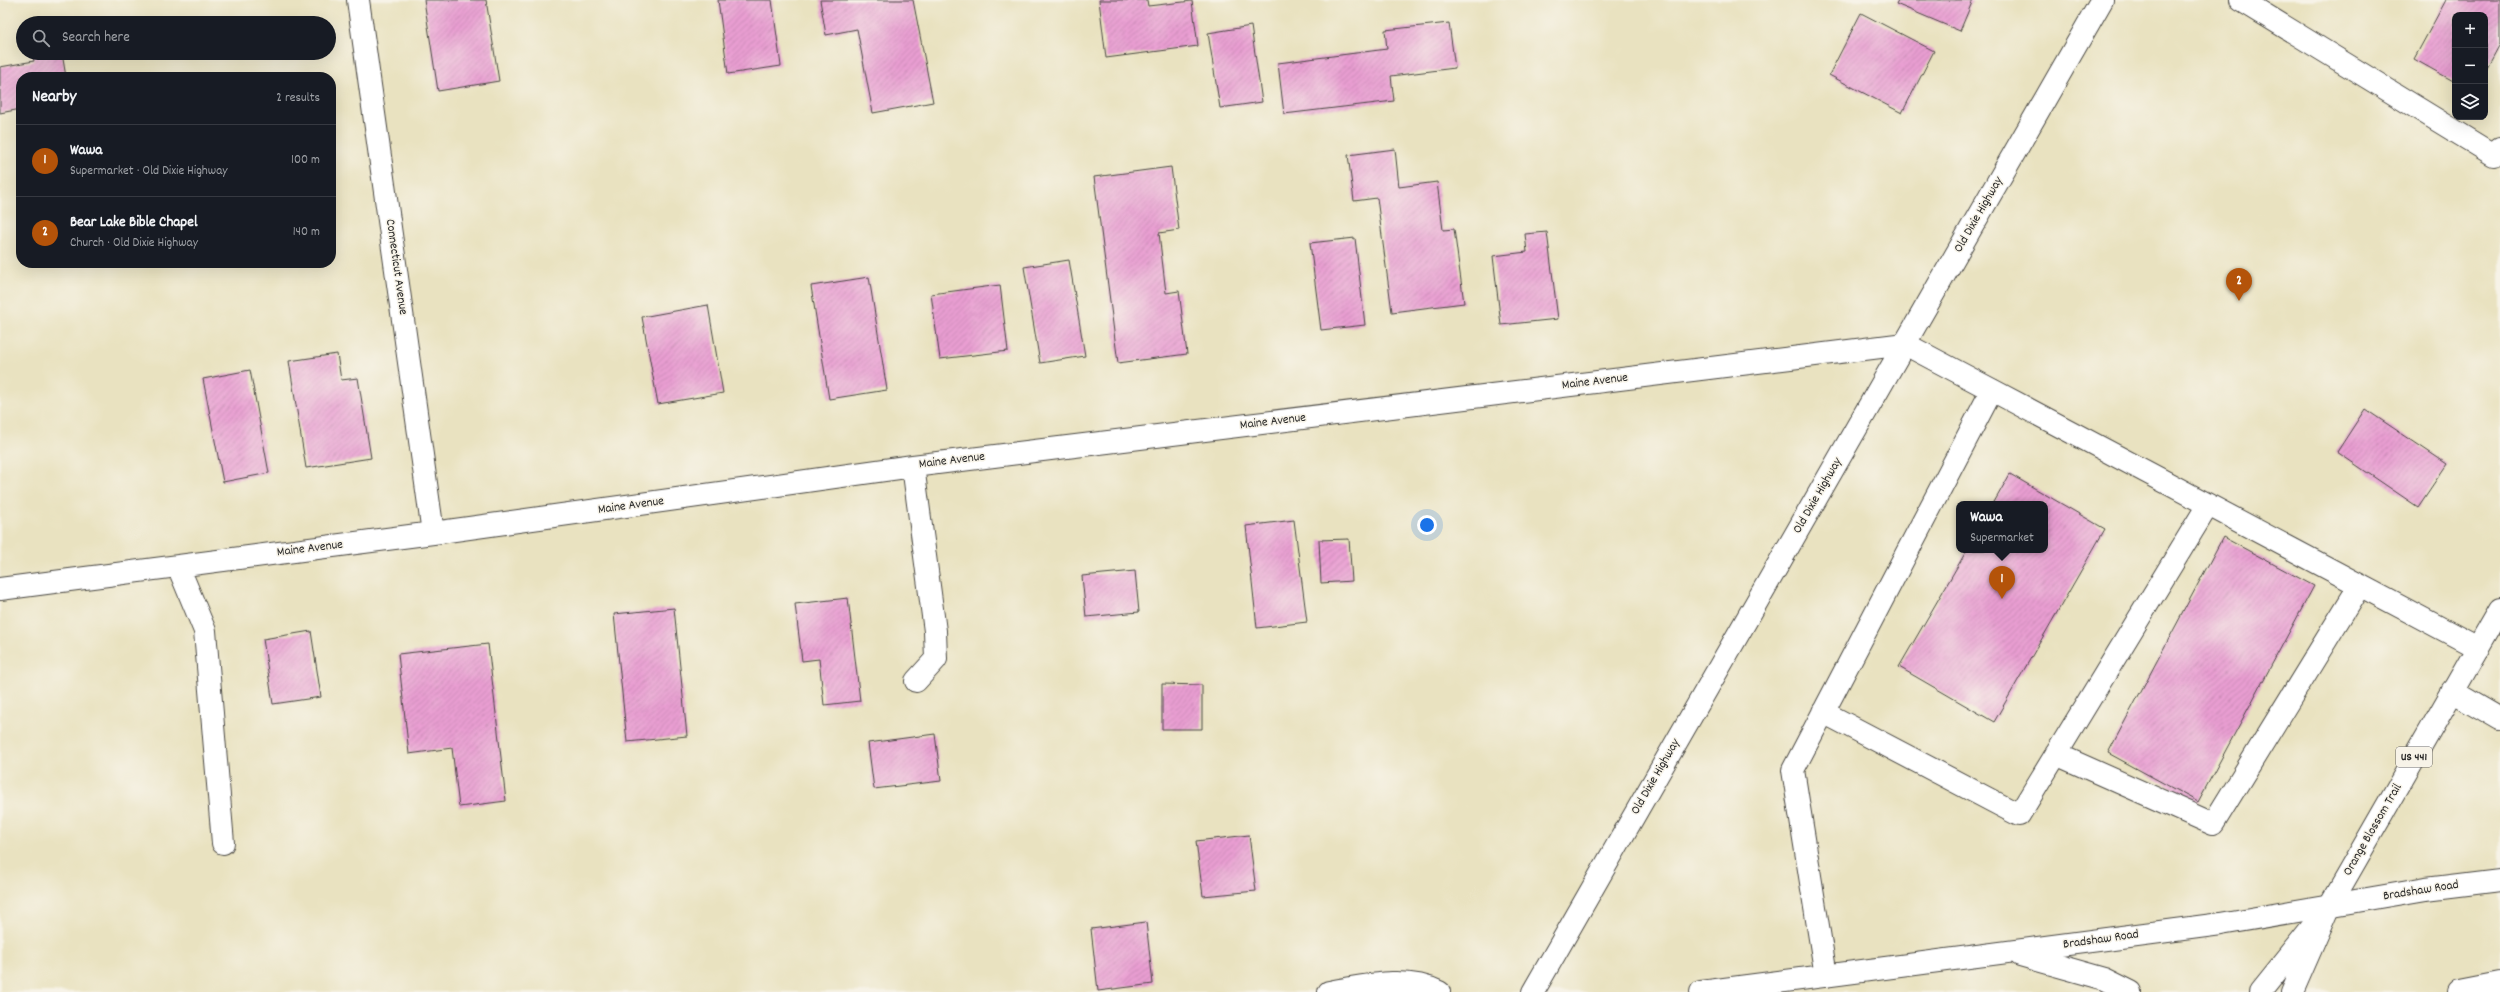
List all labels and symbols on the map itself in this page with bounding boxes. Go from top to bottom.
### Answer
street label: Old Dixie Highway [1950,173,2009,257]
street label: Connecticut Avenue [380,218,412,316]
pin: 2 [2226,268,2252,301]
street label: Maine Avenue [1561,368,1629,395]
street label: Maine Avenue [1239,408,1307,435]
street label: Maine Avenue [918,447,986,474]
street label: Old Dixie Highway [1789,454,1848,538]
street label: Maine Avenue [597,492,665,520]
your location [1417,515,1437,535]
street label: Maine Avenue [276,535,344,562]
pin: 1 [1989,566,2015,599]
street label: Old Dixie Highway [1627,735,1686,819]
road number: US 441 [2396,747,2432,767]
street label: Orange Blossom Trail [2339,780,2407,880]
street label: Bradshaw Road [2382,876,2460,906]
street label: Bradshaw Road [2062,925,2140,955]

